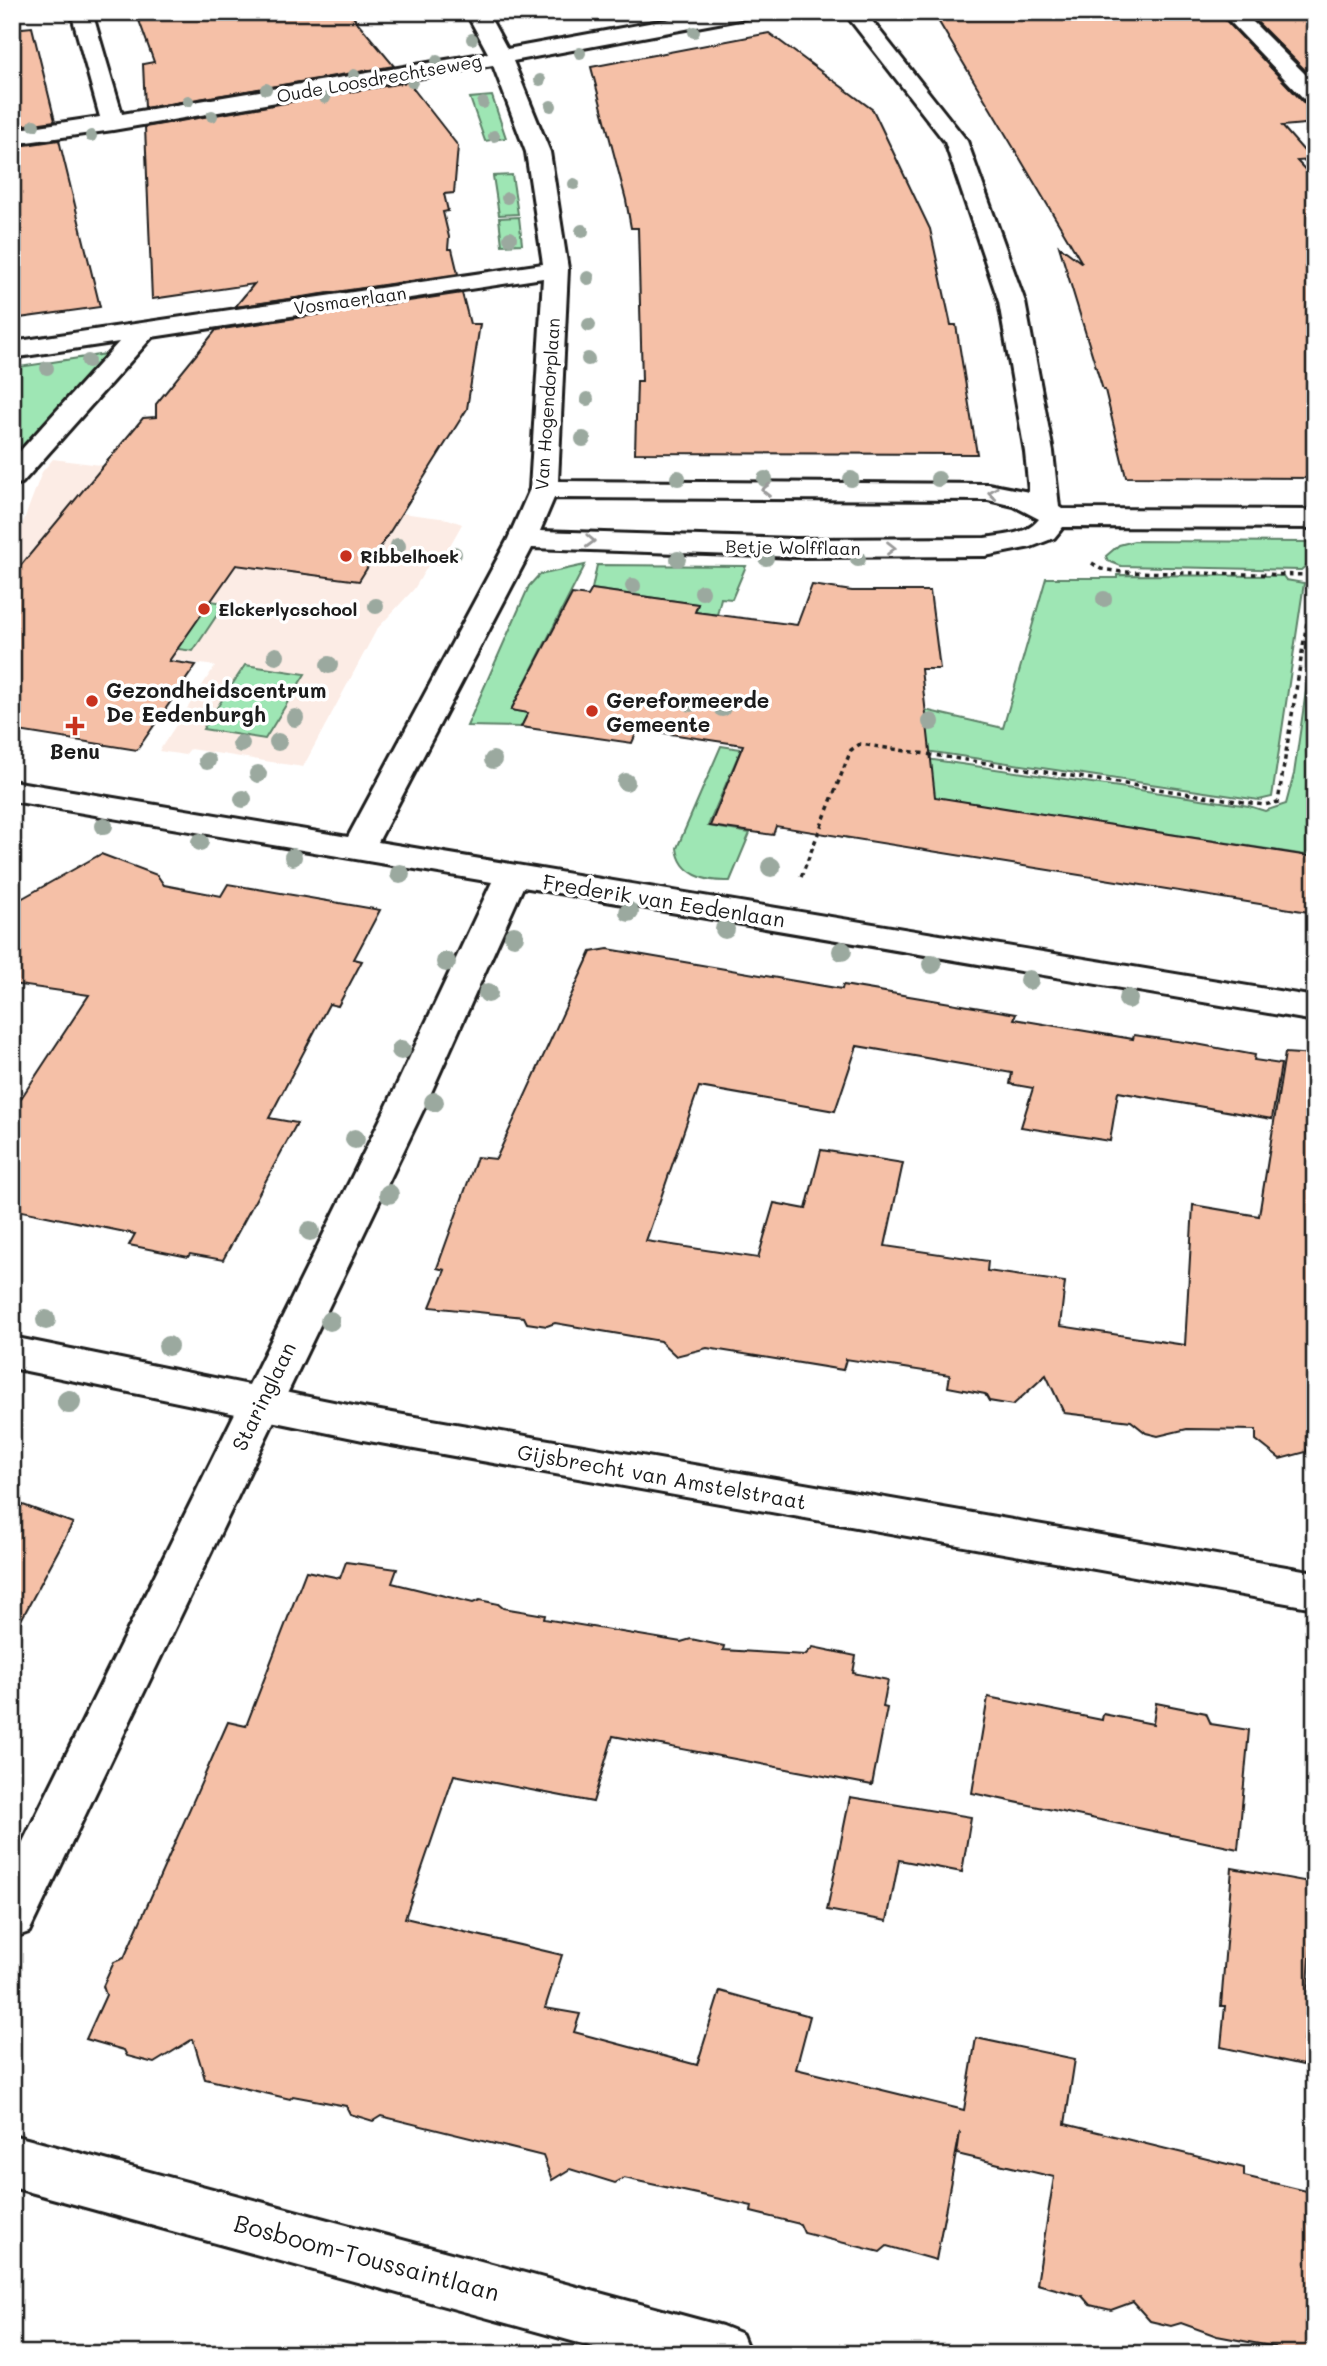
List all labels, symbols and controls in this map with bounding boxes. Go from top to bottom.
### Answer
street label: Oude Loosdrechtseweg [275,48,483,108]
street label: Vosmaerlaan [292,280,408,320]
street label: Van Hogendorplaan [529,317,565,491]
one-way arrow [760,482,771,498]
one-way arrow [987,486,999,501]
one-way arrow [585,533,596,549]
street label: Betje Wolfflaan [725,534,861,560]
one-way arrow [886,540,896,556]
place label: Ribbelhoek [360,544,459,568]
marker: Ribbelhoek [338,548,354,564]
place label: Elckerlycschool [218,597,357,621]
marker: Elckerlycschool [196,601,212,617]
place label: Gezondheidscentrum De Eedenburgh [106,676,326,727]
place label: Gereformeerde Gemeente [606,686,769,737]
marker: Gezondheidscentrum De Eedenburgh [84,693,100,709]
marker: Gereformeerde Gemeente [584,703,600,719]
marker: Benu [67,718,83,734]
place label: Benu [50,737,100,764]
street label: Frederik van Eedenlaan [541,868,787,932]
street label: Staringlaan [225,1337,301,1455]
street label: Gijsbrecht van Amstelstraat [515,1437,809,1515]
street label: Bosboom-Toussaintlaan [231,2207,503,2307]

